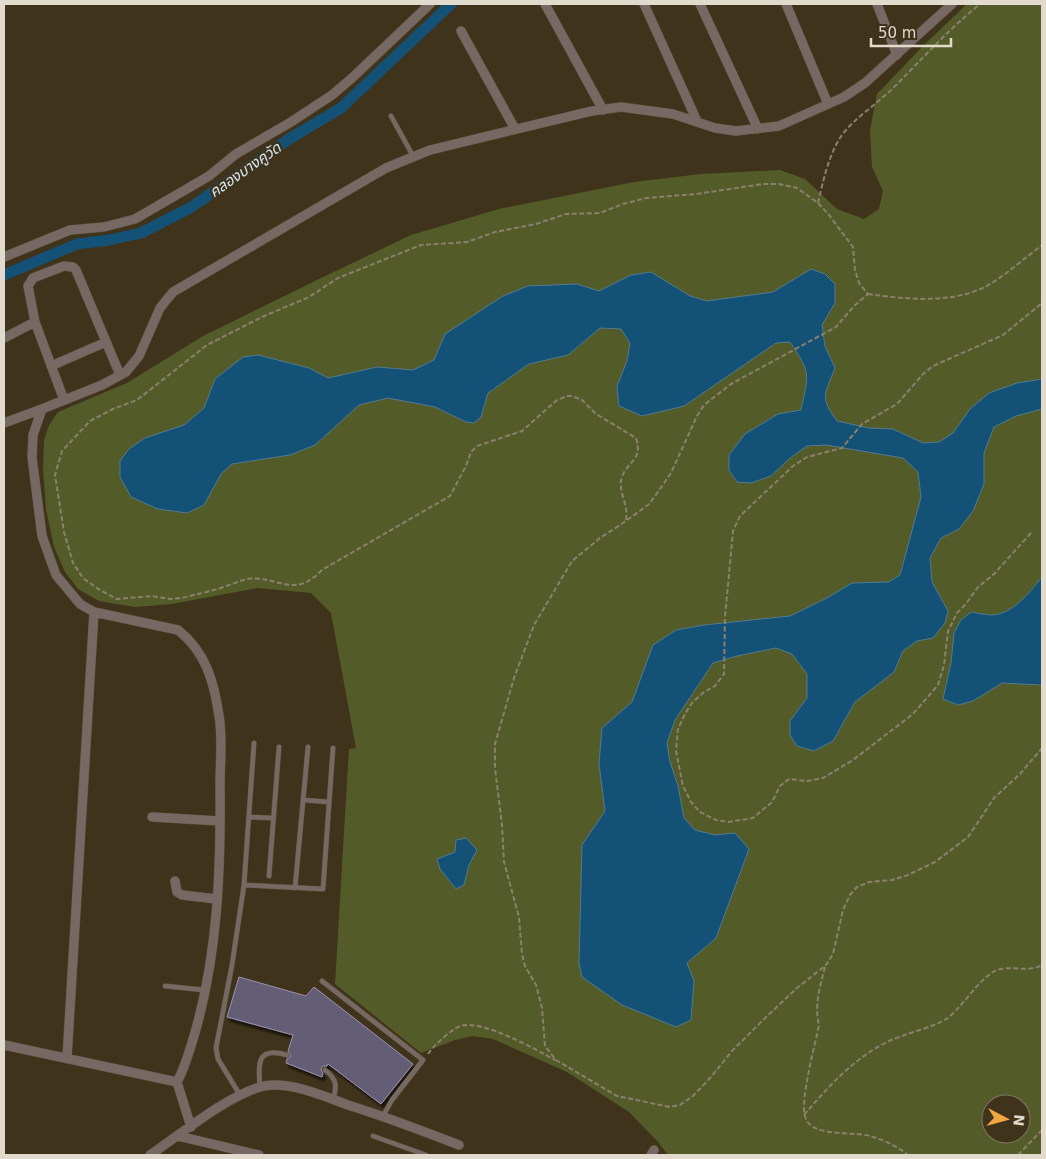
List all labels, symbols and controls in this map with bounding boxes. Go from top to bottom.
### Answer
scale bar [871,15,951,47]
text: 50 m [878,24,916,42]
water label: คลองบางคูวัด [206,138,285,201]
north arrow [981,1094,1031,1144]
text: N [1010,1114,1027,1127]

